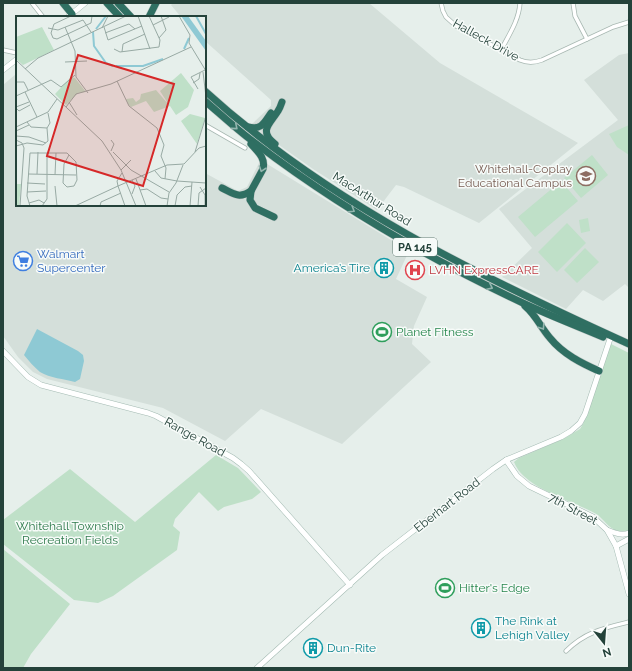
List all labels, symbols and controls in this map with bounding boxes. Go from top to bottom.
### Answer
inset map [16,16,206,206]
street label: Halleck Drive [450,16,522,64]
one-way arrow [230,122,237,129]
place label: Whitehall-Coplay Educational Campus [458,162,572,190]
school or university icon: Whitehall-Coplay Educational Campus [575,165,597,187]
one-way arrow [258,166,266,173]
street label: MacArthur Road [330,169,414,229]
one-way arrow [348,205,355,212]
road number: PA 145 [393,238,437,256]
place label: Walmart Supercenter [37,247,106,275]
supermarket icon: Walmart Supercenter [12,250,34,272]
building icon: America’s Tire [373,257,395,279]
hospital icon: LVHN ExpressCARE [404,259,426,281]
place label: America’s Tire [294,261,370,275]
place label: LVHN ExpressCARE [429,263,539,277]
one-way arrow [485,282,493,290]
sports icon: Planet Fitness [371,321,393,343]
one-way arrow [537,323,545,330]
place label: Planet Fitness [396,325,474,339]
street label: Range Road [162,414,228,460]
street label: Eberhart Road [411,475,483,535]
street label: 7th Street [546,490,600,528]
park label: Whitehall Township Recreation Fields [16,519,124,547]
sports icon: Hitter's Edge [434,577,456,599]
place label: Hitter's Edge [459,581,530,595]
place label: The Rink at Lehigh Valley [495,614,570,642]
building icon: The Rink at Lehigh Valley [470,617,492,639]
north arrow [584,623,624,663]
building icon: Dun-Rite [302,637,324,659]
place label: Dun-Rite [327,641,376,655]
text: N [601,645,613,660]

